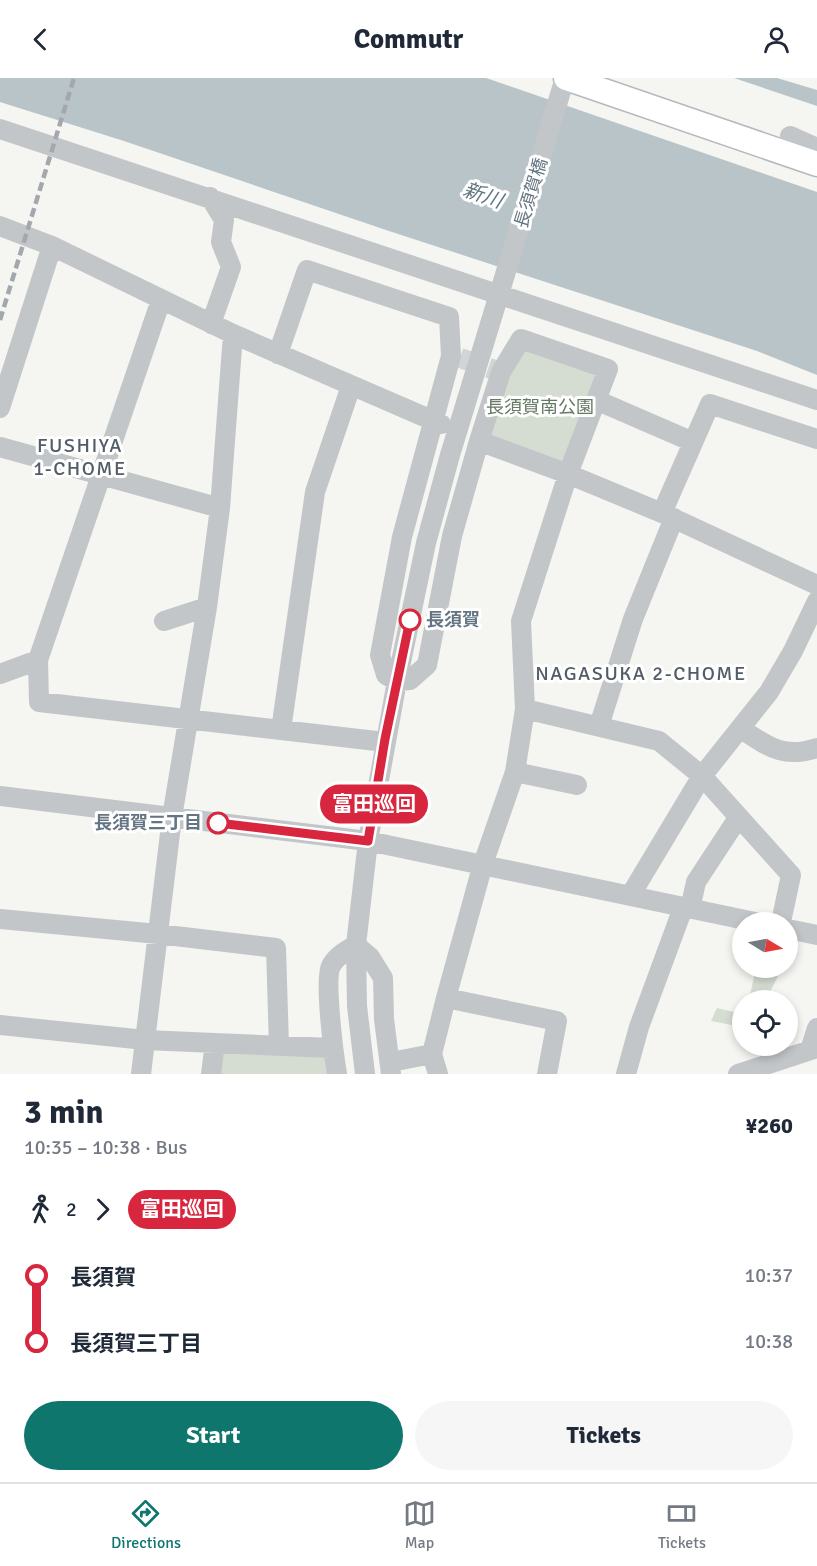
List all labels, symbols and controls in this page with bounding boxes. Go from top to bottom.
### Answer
icon: back [24,23,57,56]
text: Commutr [354,23,463,56]
icon: person [760,23,793,56]
street label: 長須賀橋 [510,155,552,231]
water label: 新川 [460,177,508,214]
park label: 長須賀南公園 [486,396,594,418]
district label: FUSHIYA 1-CHOME [33,433,127,481]
marker: 長須賀 [399,609,421,631]
place label: 長須賀 [426,609,480,631]
district label: NAGASUKA 2-CHOME [535,661,747,686]
line badge: 富田巡回 [332,784,416,824]
text: 富田巡回 [332,791,416,817]
place label: 長須賀三丁目 [94,812,202,834]
marker: 長須賀三丁目 [207,812,229,834]
north arrow [732,912,798,978]
map controls [732,912,798,1056]
button: locate [732,990,798,1056]
text: 3 min [24,1092,104,1133]
text: ¥260 [745,1112,793,1139]
text: 10:35 – 10:38 · Bus [24,1135,187,1160]
icon: walk [24,1193,57,1226]
icon: forward [86,1193,119,1226]
text: 富田巡回 [140,1196,224,1222]
text: 2 [66,1197,77,1222]
text: 10:37 [744,1263,793,1288]
text: 長須賀 [70,1264,136,1291]
text: 10:38 [744,1329,793,1354]
text: 長須賀三丁目 [70,1330,202,1357]
button: Start [24,1401,403,1470]
button: Tickets [415,1401,793,1470]
tab: Directions [111,1497,181,1553]
tab: Map [403,1497,436,1553]
tab: Tickets [658,1497,706,1553]

